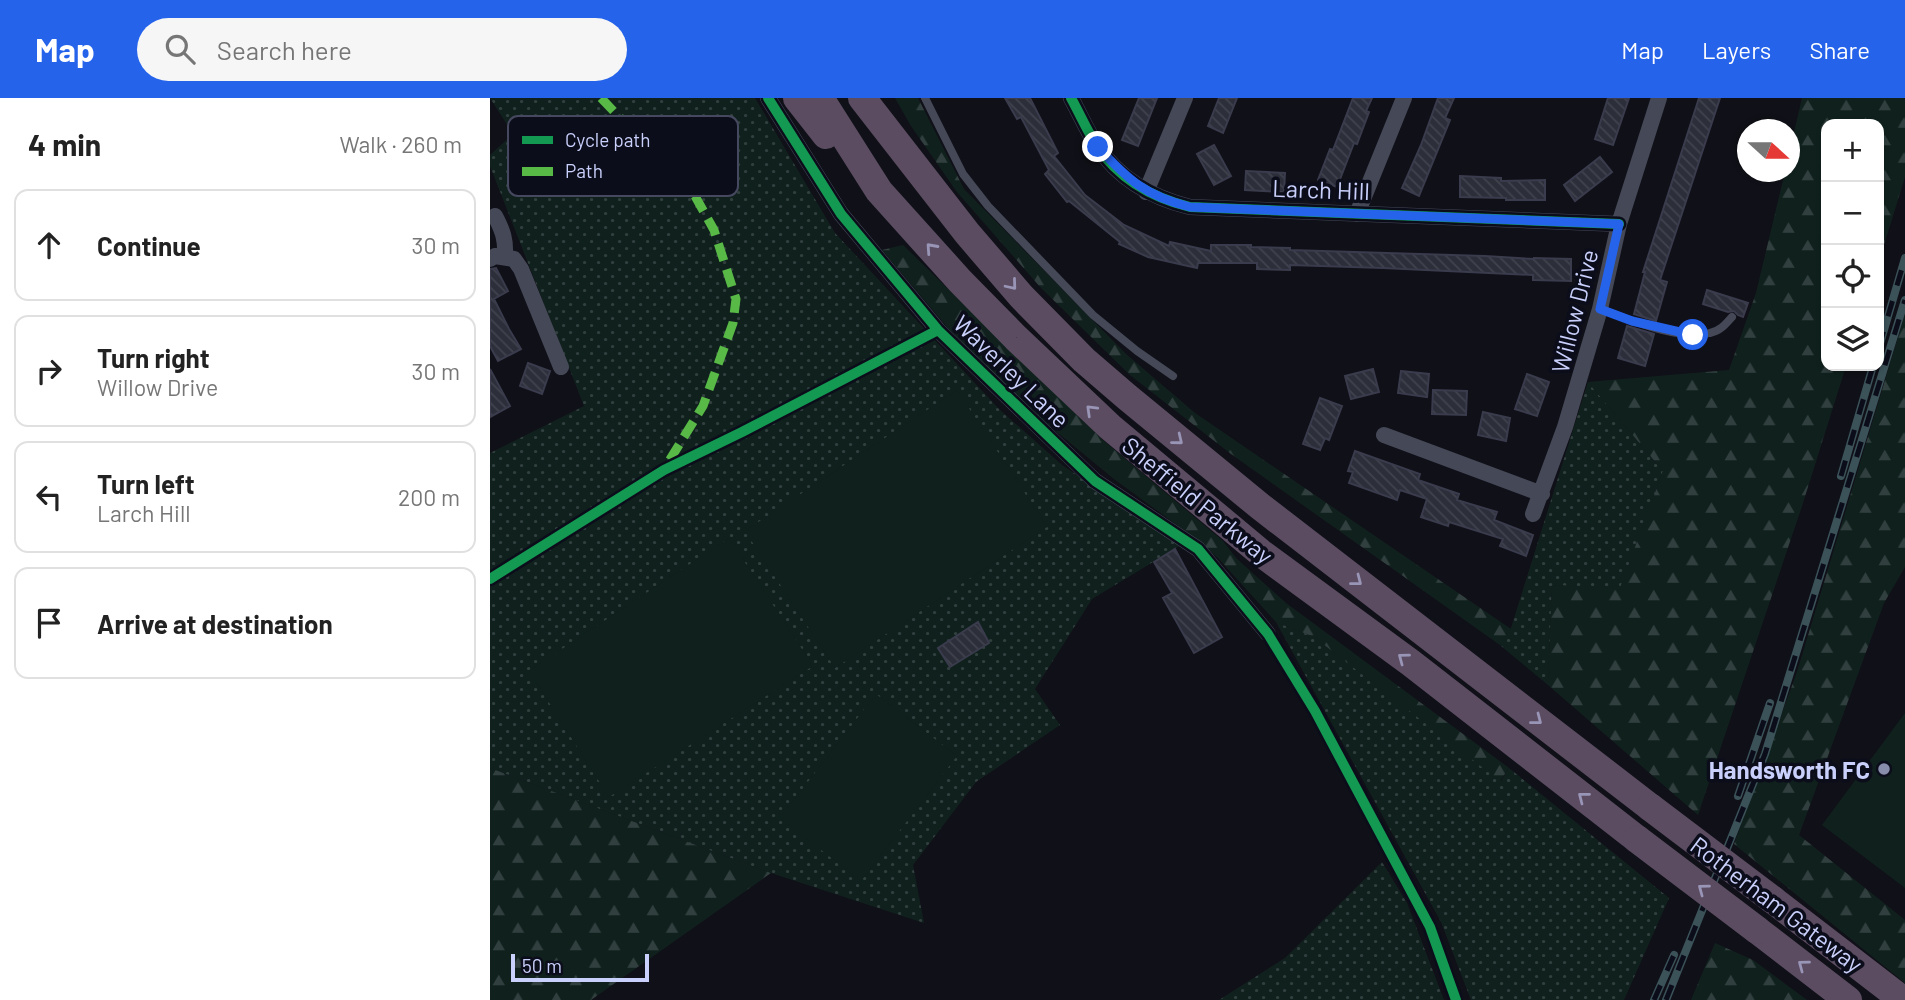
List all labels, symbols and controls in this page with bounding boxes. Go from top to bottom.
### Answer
search box [137,18,627,81]
text: Map [35,29,95,69]
icon: search [161,30,199,68]
text: Search here [217,34,352,65]
text: Map [1621,35,1664,64]
text: Layers [1702,35,1771,64]
text: Share [1809,35,1870,64]
legend [508,116,738,196]
north arrow [1737,119,1800,182]
map controls [1821,119,1884,371]
button: + [1821,119,1884,182]
text: 4 min [28,126,101,162]
text: Cycle path [565,128,650,151]
text: Walk · 260 m [340,130,462,158]
route end [1082,131,1113,162]
text: Path [565,159,603,182]
street label: Larch Hill [1272,173,1370,205]
button: − [1821,182,1884,245]
icon: ahead [30,226,68,264]
text: Continue [97,230,201,261]
text: 30 m [412,231,460,259]
one-way arrow [927,243,939,256]
button: locate [1821,245,1884,308]
street label: Willow Drive [1545,246,1603,376]
one-way arrow [1004,277,1016,290]
button: layers [1821,308,1884,371]
street label: Waverley Lane [948,309,1076,433]
route start [1677,319,1708,350]
text: Turn right [97,342,210,373]
icon: right [30,352,68,390]
text: 30 m [412,357,460,385]
text: Willow Drive [97,373,218,401]
one-way arrow [1086,405,1099,418]
street label: Sheffield Parkway [1117,430,1279,570]
one-way arrow [1171,431,1183,444]
text: Turn left [97,468,195,499]
icon: left [30,478,68,516]
text: 200 m [398,483,460,511]
text: Larch Hill [97,499,191,527]
one-way arrow [1349,573,1361,586]
icon: arrive [30,604,68,642]
text: Arrive at destination [97,608,333,639]
one-way arrow [1398,654,1411,666]
one-way arrow [1529,712,1541,725]
place label: Handsworth FC [1709,755,1870,784]
marker: Handsworth FC [1876,761,1892,777]
one-way arrow [1578,793,1591,806]
street label: Rotherham Gateway [1685,830,1869,978]
one-way arrow [1698,885,1710,897]
scale bar [511,951,649,983]
text: 50 m [522,954,562,977]
one-way arrow [1798,961,1810,974]

